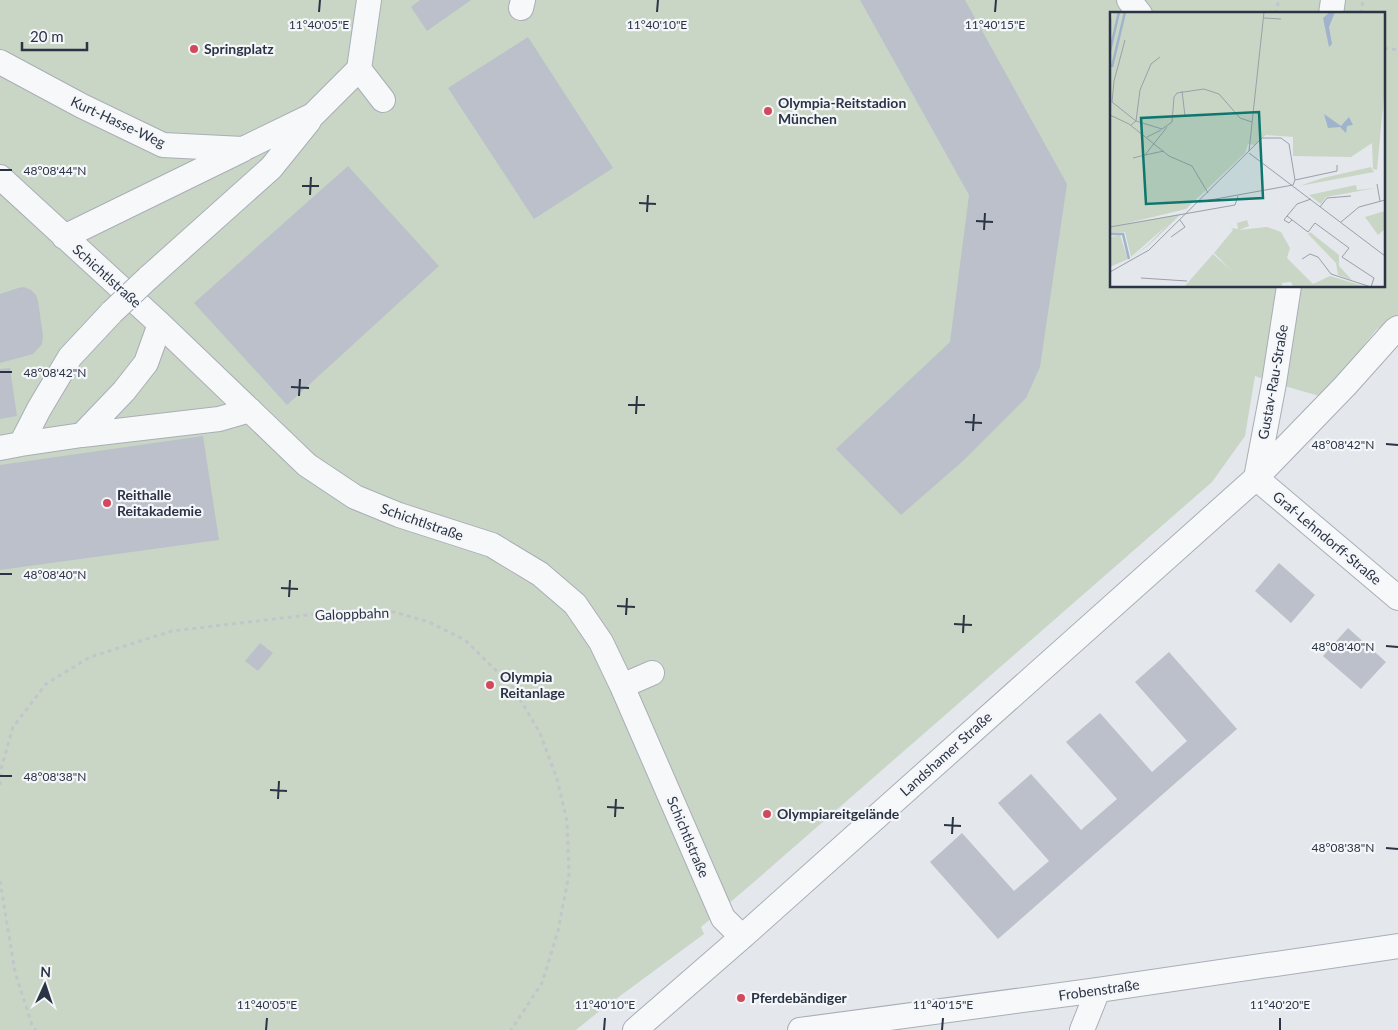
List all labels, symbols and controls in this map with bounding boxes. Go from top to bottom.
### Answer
inset map [1110,12,1386,288]
text: 11°40'05"E [289,17,349,32]
text: 11°40'10"E [627,17,687,32]
text: 11°40'15"E [965,17,1025,32]
scale bar [22,20,88,52]
text: 20 m [30,27,64,45]
place label: Springplatz [204,40,274,57]
marker: Springplatz [188,43,200,55]
street label: Kurt-Hasse-Weg [68,92,168,151]
place label: Olympia-Reitstadion München [778,94,906,127]
marker: Olympia-Reitstadion München [762,105,774,117]
text: 48°08'44"N [24,163,86,178]
street label: Schichtlstraße [69,240,145,311]
street label: Gustav-Rau-Straße [1254,323,1291,441]
text: 48°08'42"N [24,365,86,380]
text: 48°08'42"N [1312,437,1374,452]
place label: Reithalle Reitakademie [117,486,202,519]
street label: Graf-Lehndorff-Straße [1270,487,1385,588]
marker: Reithalle Reitakademie [101,497,113,509]
street label: Schichtlstraße [378,499,466,544]
text: 48°08'40"N [24,567,86,582]
street label: Galoppbahn [314,604,390,623]
text: 48°08'40"N [1312,639,1374,654]
place label: Olympia Reitanlage [500,668,566,701]
marker: Olympia Reitanlage [484,679,496,691]
street label: Landshamer Straße [896,708,995,799]
text: 48°08'38"N [24,769,86,784]
street label: Schichtlstraße [664,794,713,880]
place label: Olympiareitgelände [777,805,900,822]
marker: Olympiareitgelände [761,808,773,820]
text: 48°08'38"N [1312,840,1374,855]
north arrow [20,960,70,1010]
text: N [40,963,52,980]
street label: Frobenstraße [1057,975,1141,1004]
place label: Pferdebändiger [751,989,848,1006]
marker: Pferdebändiger [735,992,747,1004]
text: 11°40'05"E [237,997,297,1012]
text: 11°40'10"E [575,997,635,1012]
text: 11°40'15"E [913,997,973,1012]
text: 11°40'20"E [1250,997,1310,1012]

